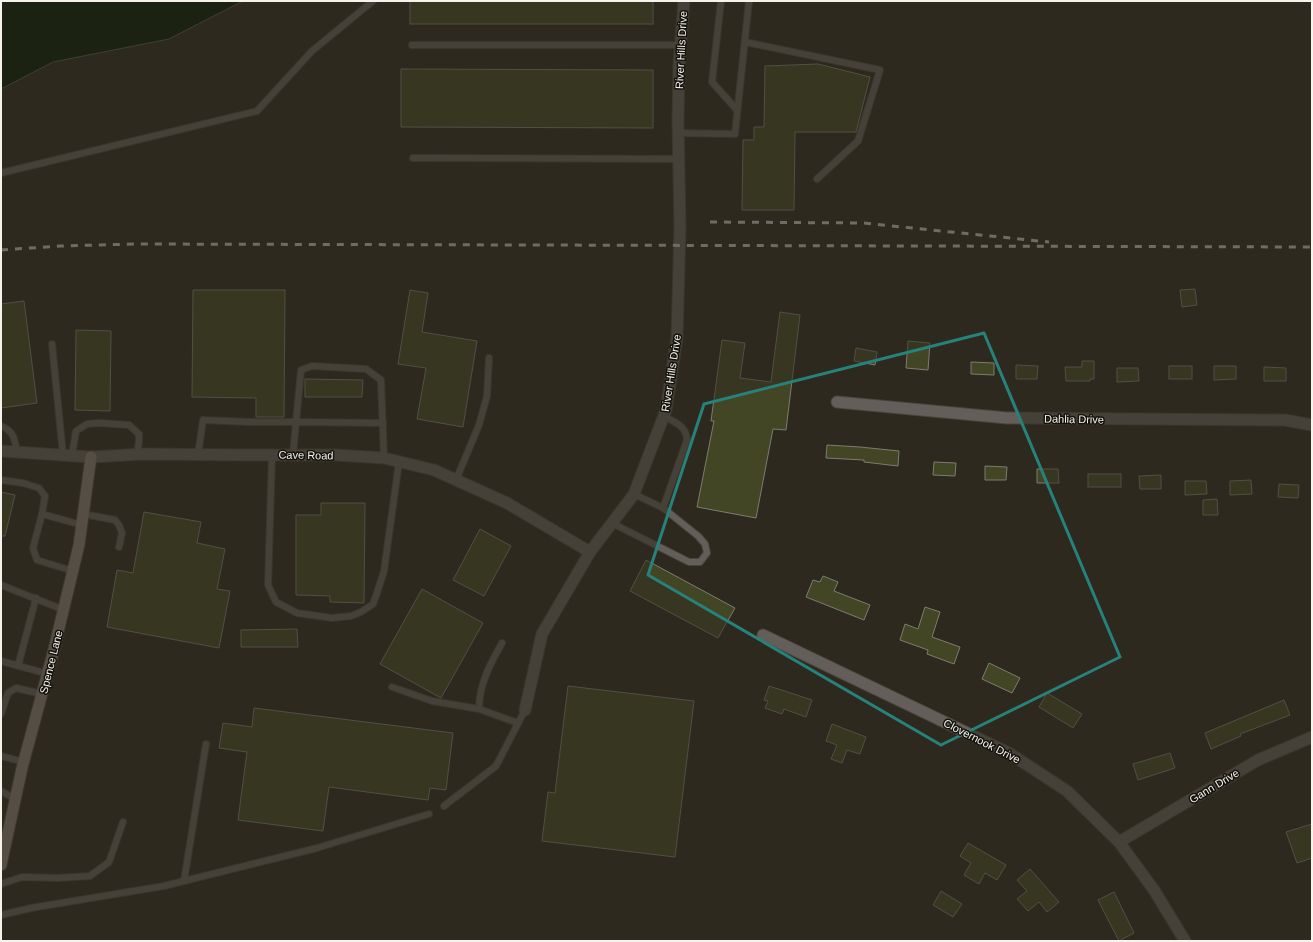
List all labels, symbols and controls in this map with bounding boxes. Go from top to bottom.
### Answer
street label: River Hills Drive [673,11,689,89]
street label: River Hills Drive [659,333,683,413]
street label: Dahlia Drive [1044,412,1104,426]
street label: Cave Road [278,449,334,461]
street label: Spence Lane [37,629,65,695]
street label: Clovernook Drive [942,717,1022,765]
street label: Gann Drive [1187,767,1241,805]

